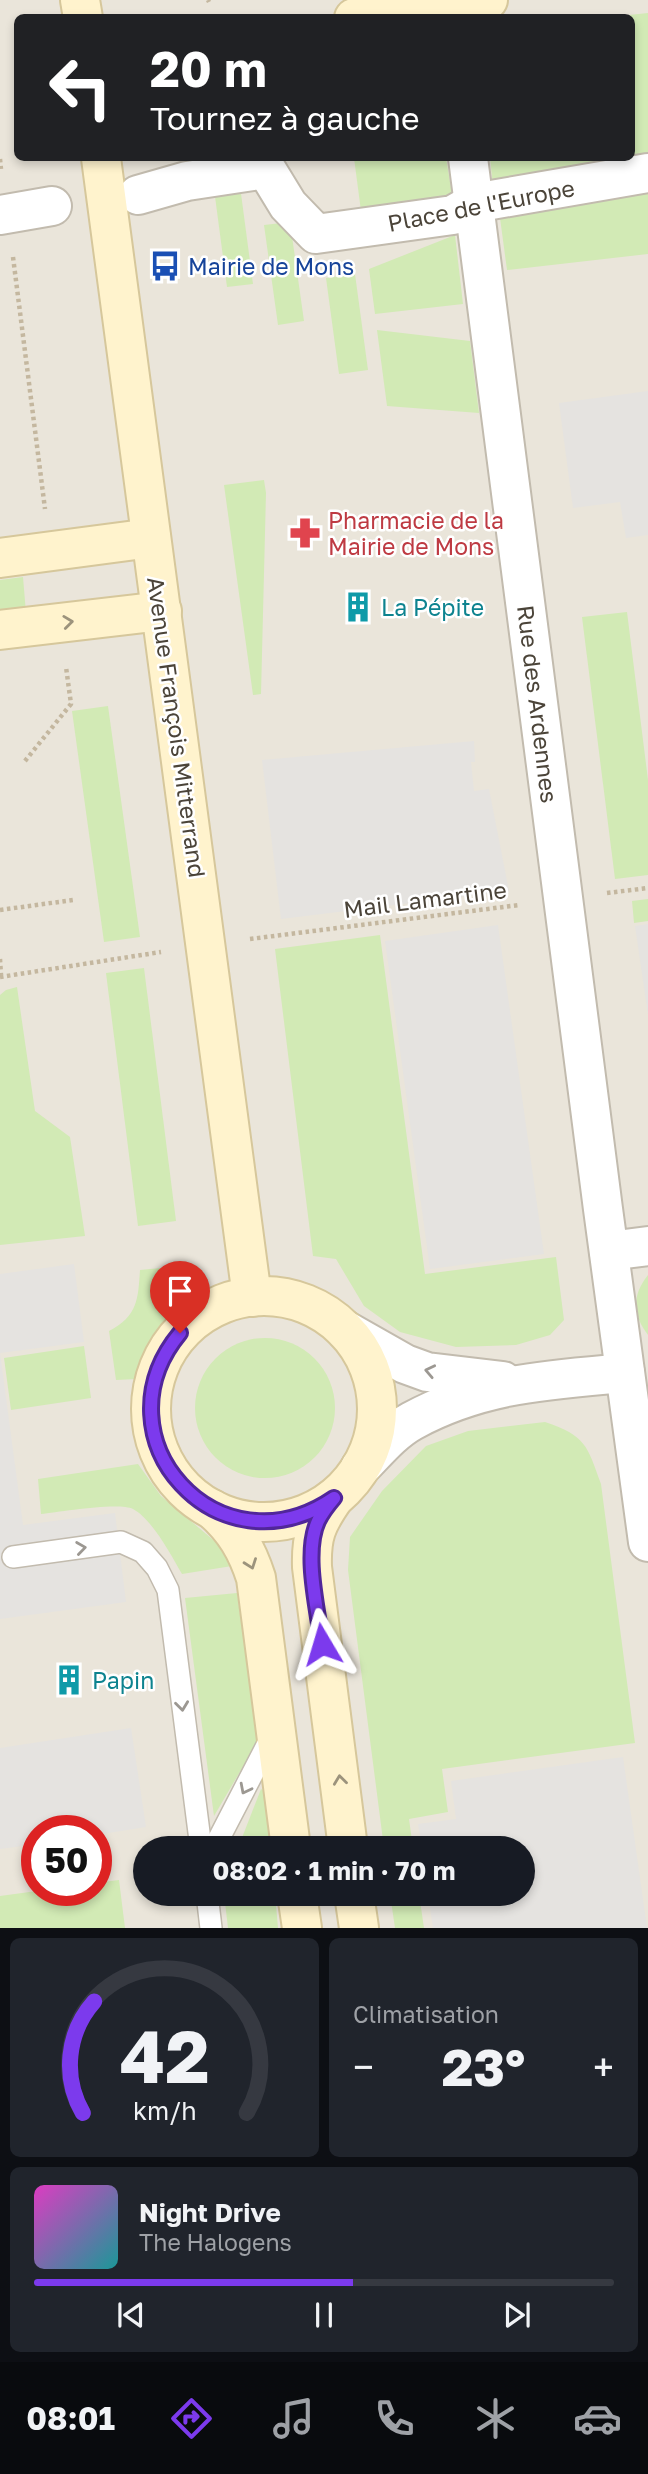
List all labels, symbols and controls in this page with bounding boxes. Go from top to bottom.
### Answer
text: 20 m [150,39,267,98]
icon: left [35,42,126,133]
text: Tournez à gauche [150,99,419,137]
street label: Place de l'Europe [385,173,577,237]
bus stop icon: Mairie de Mons [148,249,182,283]
place label: Mairie de Mons [188,252,354,280]
place label: Pharmacie de la Mairie de Mons [328,506,504,560]
pharmacy icon: Pharmacie de la Mairie de Mons [288,516,322,550]
street label: Avenue François Mitterrand [142,575,212,879]
building icon: La Pépite [341,590,375,624]
place label: La Pépite [381,593,484,621]
street label: Rue des Ardennes [512,603,564,805]
one-way arrow [62,614,74,629]
street label: Mail Lamartine [342,875,508,923]
pin [150,1261,210,1333]
icon: arrive [161,1272,199,1310]
one-way arrow [424,1365,436,1380]
one-way arrow [75,1541,87,1556]
one-way arrow [243,1557,257,1570]
position arrow [285,1607,359,1681]
building icon: Papin [52,1663,86,1697]
place label: Papin [92,1666,154,1694]
one-way arrow [175,1700,190,1712]
one-way arrow [332,1774,347,1786]
one-way arrow [240,1782,253,1794]
speed limit sign: 50 [21,1815,112,1906]
text: 08:02 · 1 min · 70 m [212,1855,456,1886]
text: Climatisation [353,2000,499,2028]
text: 42 [120,2013,209,2100]
text: 23° [442,2035,525,2097]
text: − [353,2044,374,2089]
text: + [593,2044,614,2089]
text: km/h [133,2095,196,2126]
text: Night Drive [139,2197,281,2228]
text: The Halogens [139,2228,292,2256]
icon: previous [112,2296,150,2334]
icon: pause [305,2296,343,2334]
icon: next [498,2296,536,2334]
icon: directions [167,2394,216,2443]
icon: music [269,2394,318,2443]
icon: phone [370,2394,419,2443]
icon: climate [471,2394,520,2443]
icon: car [573,2394,622,2443]
text: 08:01 [26,2399,115,2437]

